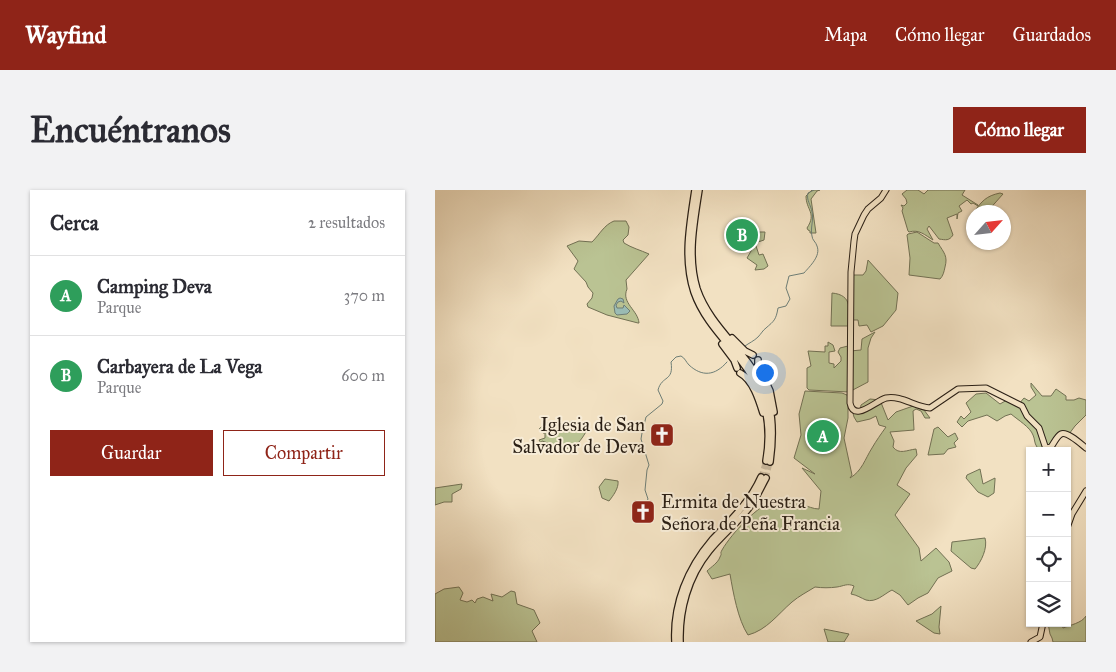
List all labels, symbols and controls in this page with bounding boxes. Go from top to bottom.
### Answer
text: Wayfind [25,20,107,50]
text: Mapa [824,24,867,46]
text: Cómo llegar [895,24,985,46]
text: Guardados [1013,24,1091,46]
button: Cómo llegar [953,107,1086,153]
text: Encuéntranos [30,109,231,152]
north arrow [966,205,1011,250]
text: Cerca [50,210,99,236]
text: 2 resultados [308,213,385,232]
pin: B [726,216,758,254]
text: Camping Deva [97,275,212,298]
text: A [61,286,71,305]
text: 370 m [344,286,385,305]
text: Parque [97,298,141,317]
text: Carbayera de La Vega [97,355,262,378]
your location [752,360,778,386]
text: B [61,366,71,385]
text: 600 m [341,366,385,385]
text: Parque [97,378,141,397]
place label: Iglesia de San Salvador de Deva [512,413,646,458]
pin: A [807,417,839,455]
church icon: Iglesia de San Salvador de Deva [649,422,675,448]
button: Guardar [50,430,213,476]
button: Compartir [223,430,385,476]
map controls [1026,447,1071,627]
button: + [1026,447,1071,492]
place label: Ermita de Nuestra Señora de Peña Francia [661,490,841,535]
button: − [1026,492,1071,537]
church icon: Ermita de Nuestra Señora de Peña Francia [630,499,656,525]
button: locate [1026,537,1071,582]
button: layers [1026,582,1071,627]

